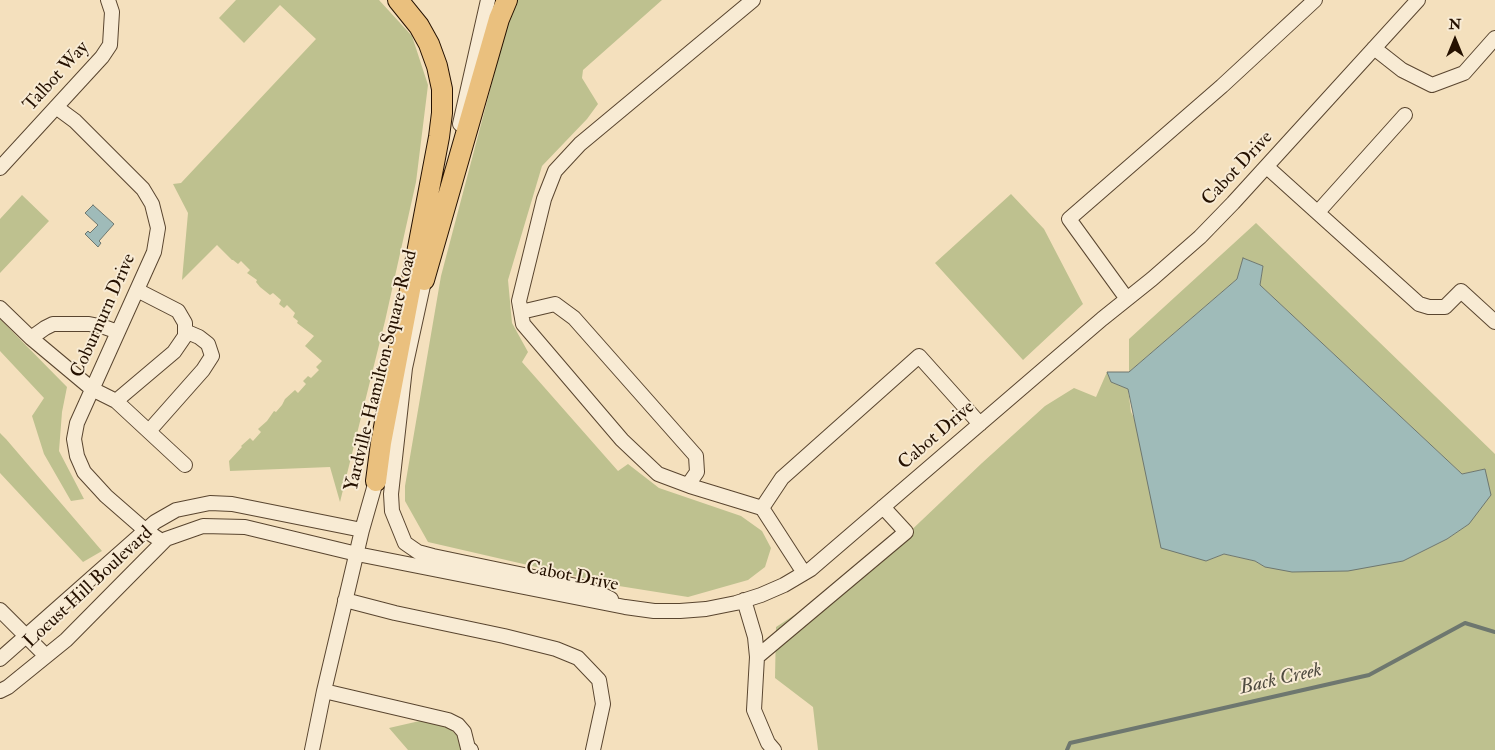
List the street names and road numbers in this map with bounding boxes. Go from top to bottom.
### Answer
street label: Talbot Way [19,37,95,117]
street label: Cabot Drive [1198,127,1278,211]
street label: Yardville-Hamilton Square Road [341,248,423,494]
street label: Coburnurn Drive [67,251,141,381]
street label: Cabot Drive [894,397,980,475]
street label: Locust Hill Boulevard [20,522,158,654]
street label: Cabot Drive [524,557,620,597]

